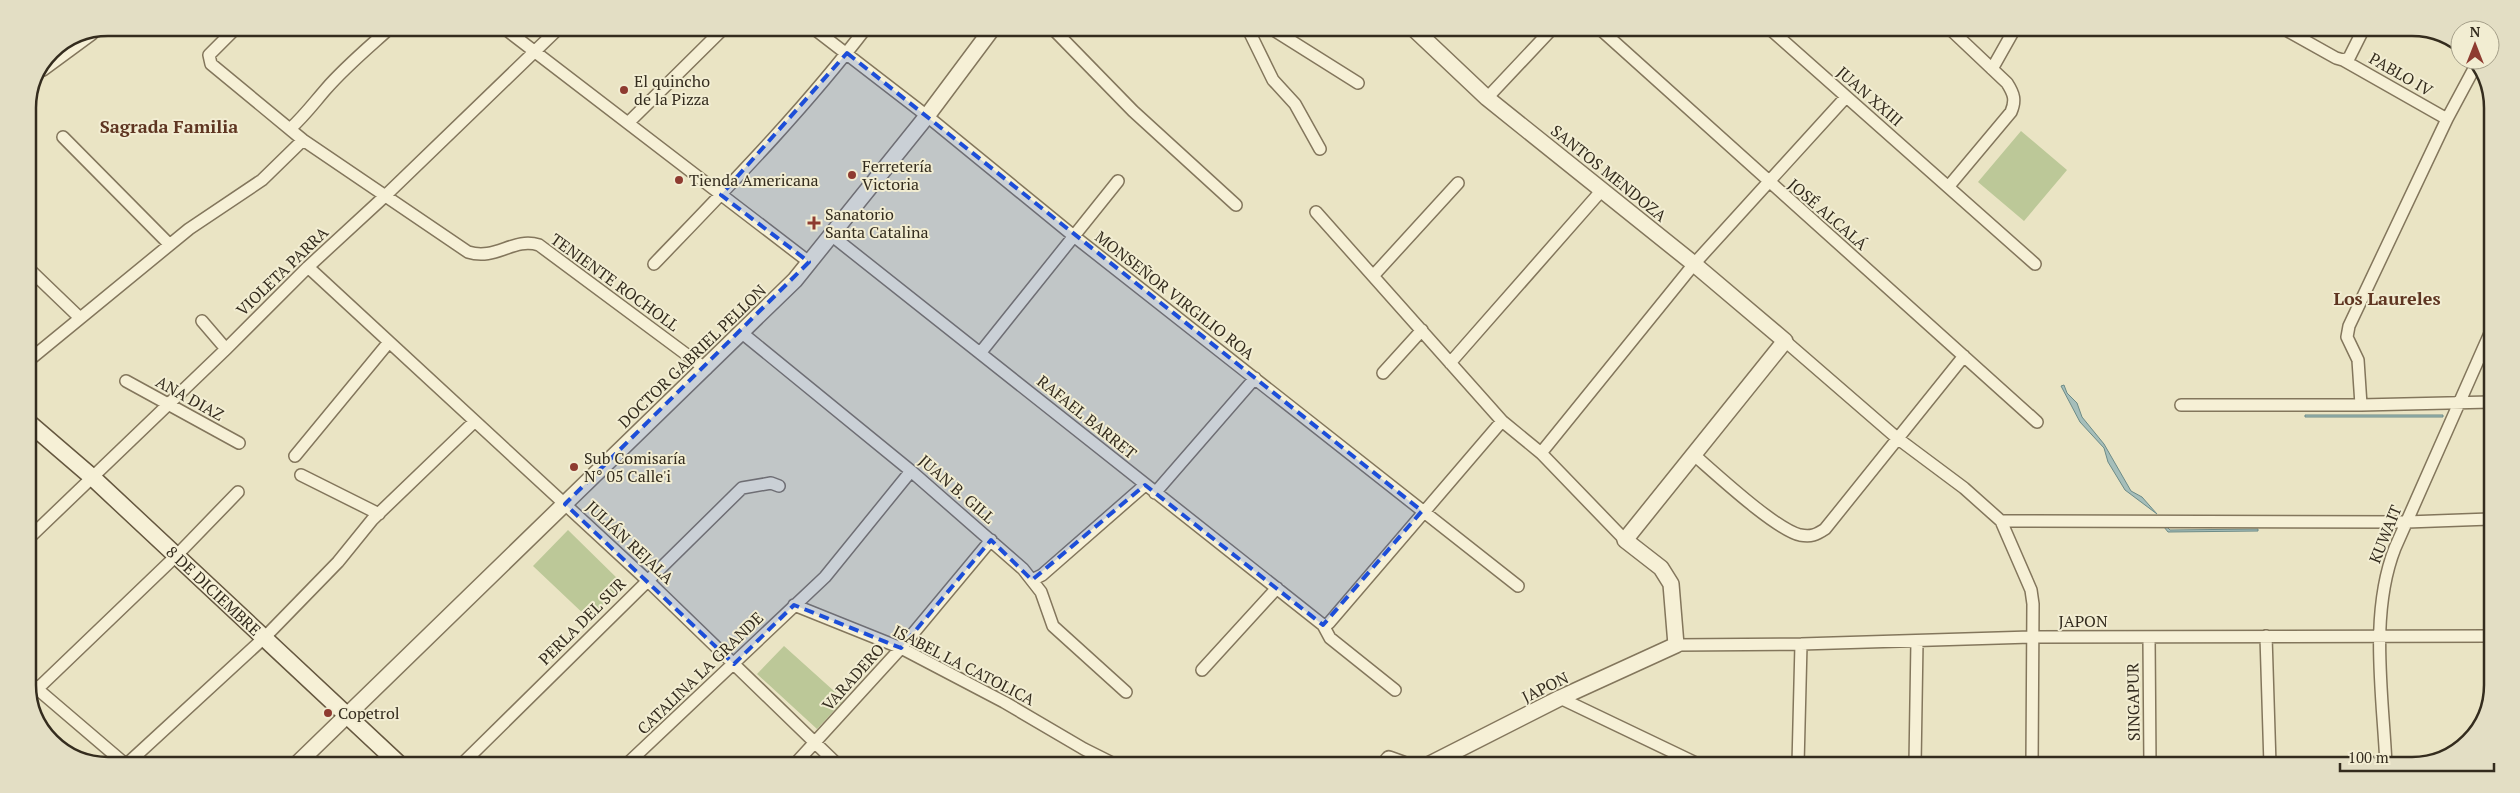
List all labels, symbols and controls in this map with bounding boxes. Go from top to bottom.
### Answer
north arrow [2450,20,2500,70]
text: N [2470,22,2481,41]
street label: PABLO IV [2365,47,2437,101]
street label: JUAN XXIII [1832,61,1908,131]
place label: El quincho de la Pizza [634,70,710,110]
marker: El quincho de la Pizza [618,84,630,96]
district label: Sagrada Familia [100,114,238,138]
street label: SANTOS MENDOZA [1546,119,1672,227]
place label: Ferretería Victoria [862,155,932,195]
place label: Tienda Americana [689,169,819,191]
marker: Ferretería Victoria [846,169,858,181]
street label: JOSÉ ALCALÁ [1784,173,1872,255]
marker: Tienda Americana [673,174,685,186]
place label: Sanatorio Santa Catalina [825,203,929,243]
marker: Sanatorio Santa Catalina [807,216,821,230]
street label: VIOLETA PARRA [231,221,333,321]
street label: MONSEÑOR VIRGILIO ROA [1091,226,1260,364]
street label: TENIENTE ROCHOLL [546,228,684,336]
street label: DOCTOR GABRIEL PELLON [613,279,771,433]
district label: Los Laureles [2333,286,2441,310]
street label: ANA DIAZ [152,370,228,426]
street label: RAFAEL BARRET [1033,370,1141,464]
place label: Sub Comisaría N° 05 Calle'i [584,447,686,487]
street label: JUAN B. GILL [914,450,1000,528]
marker: Sub Comisaría N° 05 Calle'i [568,461,580,473]
street label: JULIÁN REJALA [581,496,679,589]
street label: KUWAIT [2363,501,2407,566]
street label: 8 DE DICIEMBRE [161,541,266,641]
street label: PERLA DEL SUR [534,572,631,669]
street label: CATALINA LA GRANDE [632,607,768,739]
street label: JAPON [2058,610,2108,632]
street label: ISABEL LA CATOLICA [889,620,1039,710]
street label: VARADERO [817,639,889,715]
street label: SINGAPUR [2121,662,2145,741]
street label: JAPON [1518,666,1572,708]
place label: Copetrol [338,702,400,724]
marker: Copetrol [322,707,334,719]
scale bar [2340,740,2494,772]
text: 100 m [2348,747,2389,767]

